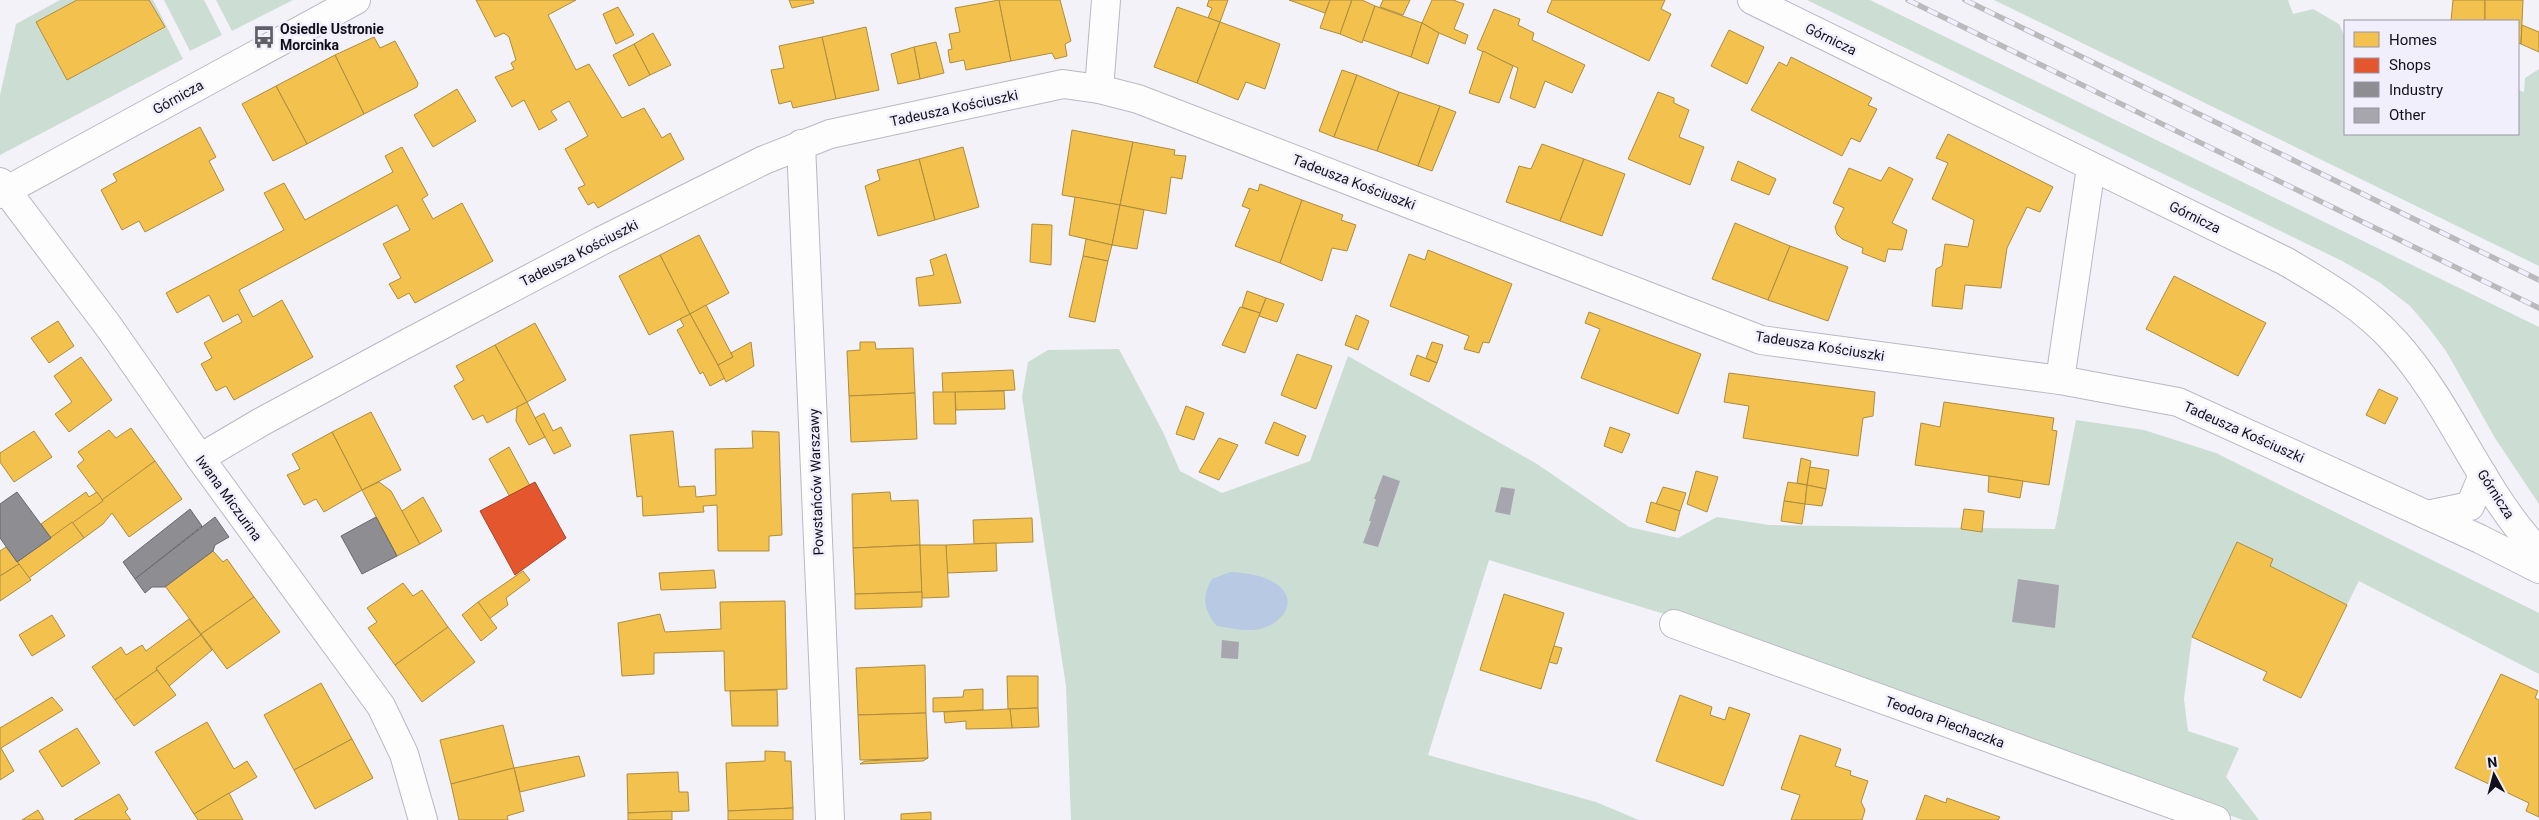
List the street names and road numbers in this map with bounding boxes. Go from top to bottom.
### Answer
street label: Górnicza [1803,20,1859,58]
street label: Górnicza [150,77,206,117]
street label: Tadeusza Kościuszki [889,87,1019,129]
street label: Tadeusza Kościuszki [1290,151,1418,213]
street label: Górnicza [2167,198,2223,236]
street label: Tadeusza Kościuszki [517,216,641,290]
street label: Tadeusza Kościuszki [1754,328,1886,364]
street label: Tadeusza Kościuszki [2181,398,2307,466]
street label: Powstańców Warszawy [805,408,827,556]
street label: Iwana Miczurina [193,452,265,544]
street label: Górnicza [2474,466,2518,522]
street label: Teodora Piechaczka [1883,693,2007,751]

